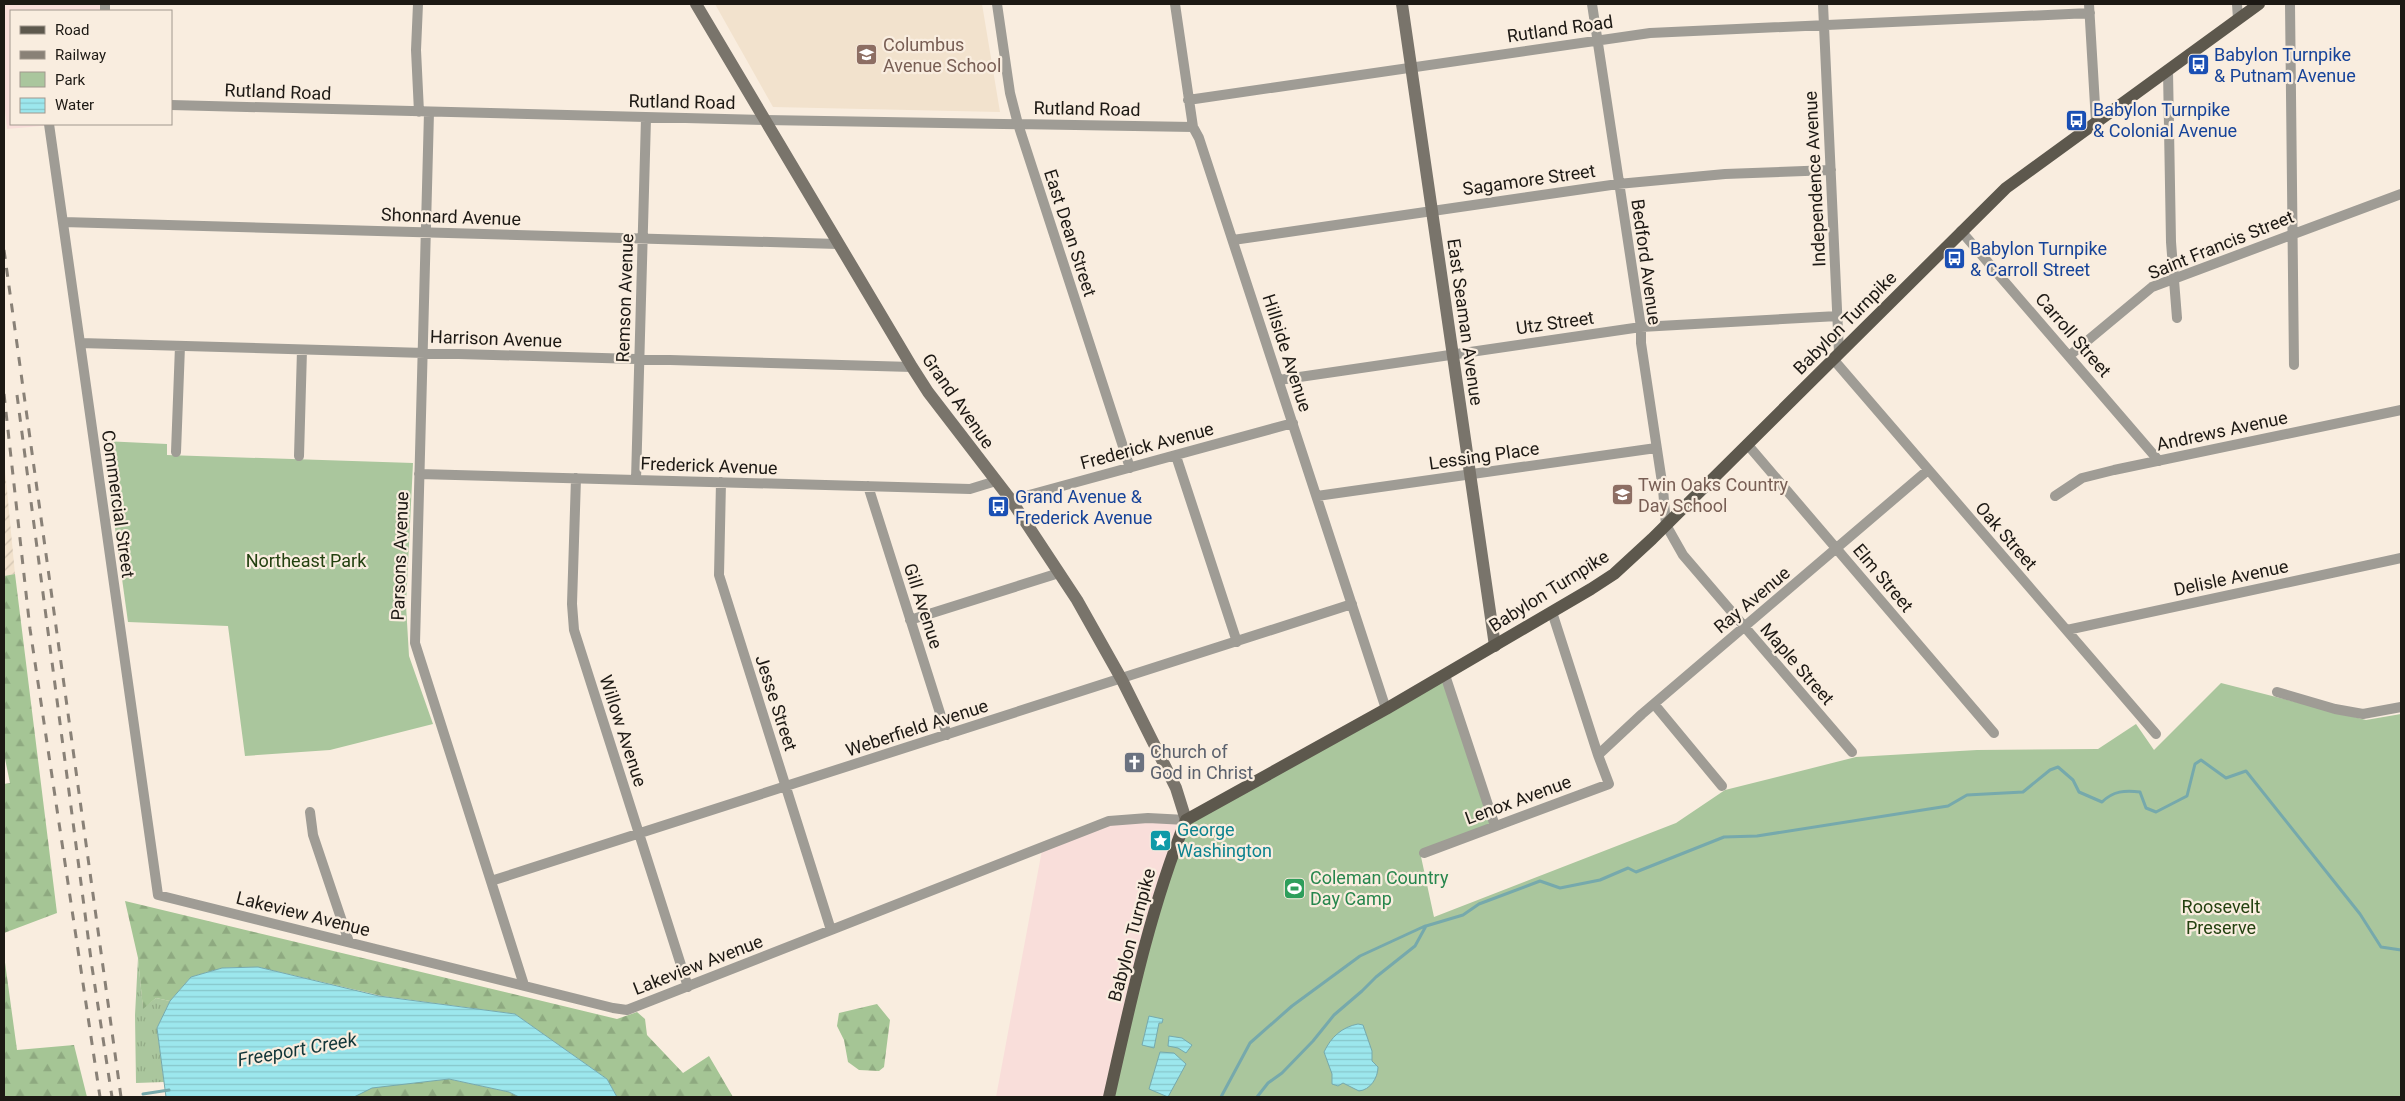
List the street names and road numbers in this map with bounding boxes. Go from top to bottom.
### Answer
street label: Rutland Road [1506,11,1614,46]
street label: Rutland Road [224,79,332,104]
street label: Rutland Road [628,90,736,113]
street label: Independence Avenue [1799,91,1830,267]
street label: Rutland Road [1033,97,1141,120]
street label: Sagamore Street [1461,160,1597,199]
street label: East Dean Street [1040,166,1101,299]
street label: Bedford Avenue [1627,198,1666,326]
street label: Shonnard Avenue [381,204,521,229]
street label: Saint Francis Street [2145,206,2297,283]
street label: Remson Avenue [612,233,637,363]
street label: East Seaman Avenue [1443,237,1488,407]
street label: Babylon Turnpike [1789,267,1901,379]
street label: Carroll Street [2031,288,2116,381]
street label: Hillside Avenue [1259,291,1316,414]
street label: Utz Street [1515,307,1595,338]
street label: Harrison Avenue [430,326,562,351]
street label: Grand Avenue [918,349,999,452]
street label: Andrews Avenue [2154,406,2289,455]
street label: Frederick Avenue [1078,418,1216,473]
street label: Commercial Street [98,429,139,579]
street label: Lessing Place [1427,437,1540,474]
street label: Frederick Avenue [640,453,778,478]
street label: Parsons Avenue [387,491,412,621]
street label: Oak Street [1971,497,2042,574]
street label: Elm Street [1849,539,1918,616]
street label: Babylon Turnpike [1485,545,1612,636]
street label: Delisle Avenue [2172,555,2290,600]
street label: Gill Avenue [900,560,947,651]
street label: Ray Avenue [1709,562,1794,637]
street label: Maple Street [1756,618,1839,709]
street label: Jesse Street [751,652,802,754]
street label: Willow Avenue [596,672,651,789]
street label: Weberfield Avenue [843,695,991,760]
street label: Lenox Avenue [1462,771,1574,828]
street label: Babylon Turnpike [1104,866,1159,1004]
street label: Lakeview Avenue [234,887,372,940]
street label: Lakeview Avenue [630,930,766,999]

